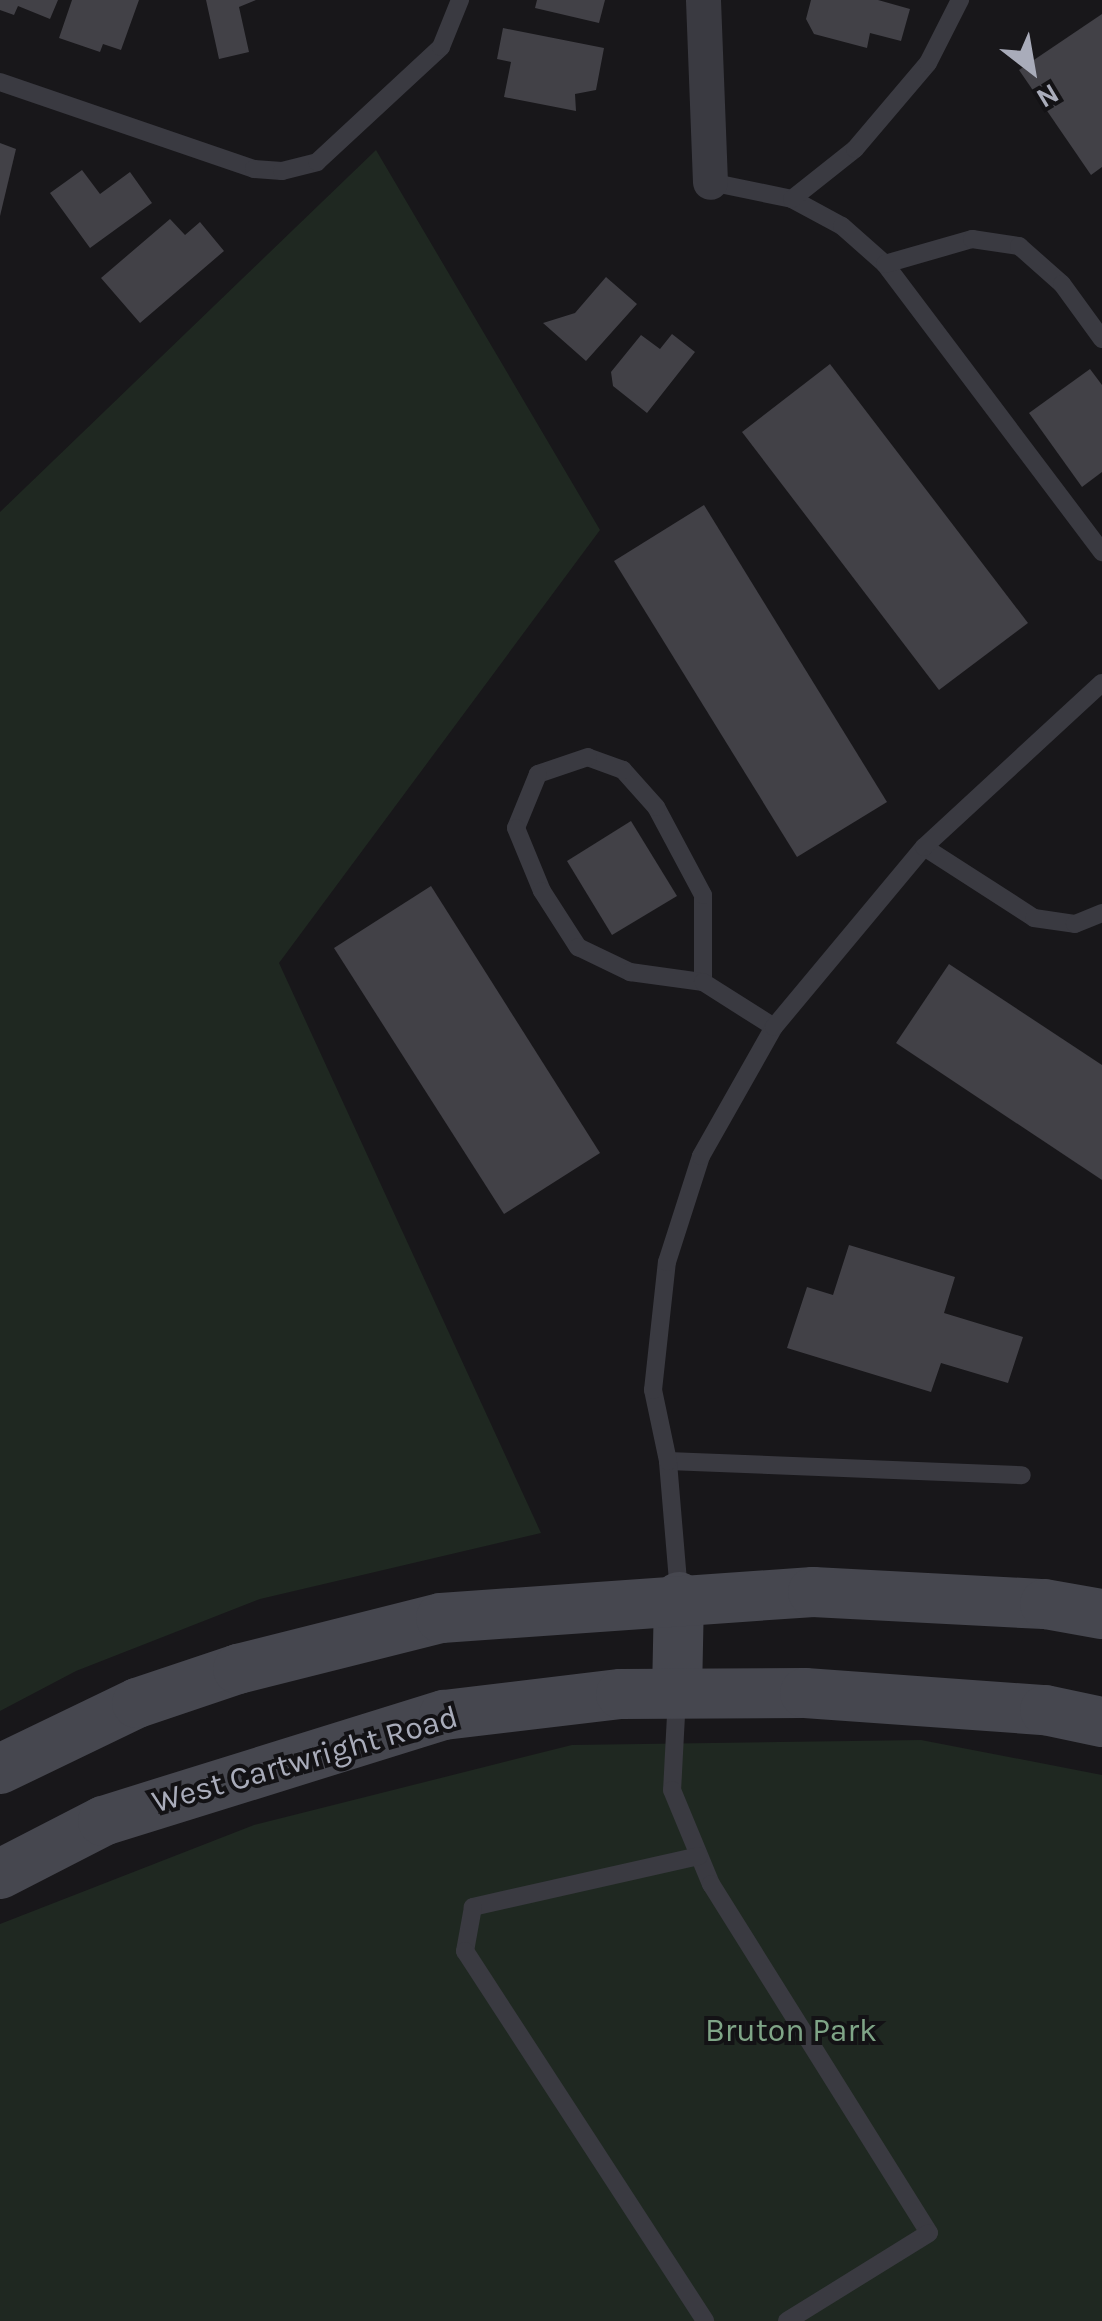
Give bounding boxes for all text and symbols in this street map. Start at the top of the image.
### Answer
north arrow [982,20,1082,120]
text: N [1031,77,1065,115]
street label: West Cartwright Road [148,1698,462,1822]
park label: Bruton Park [705,2012,877,2050]

